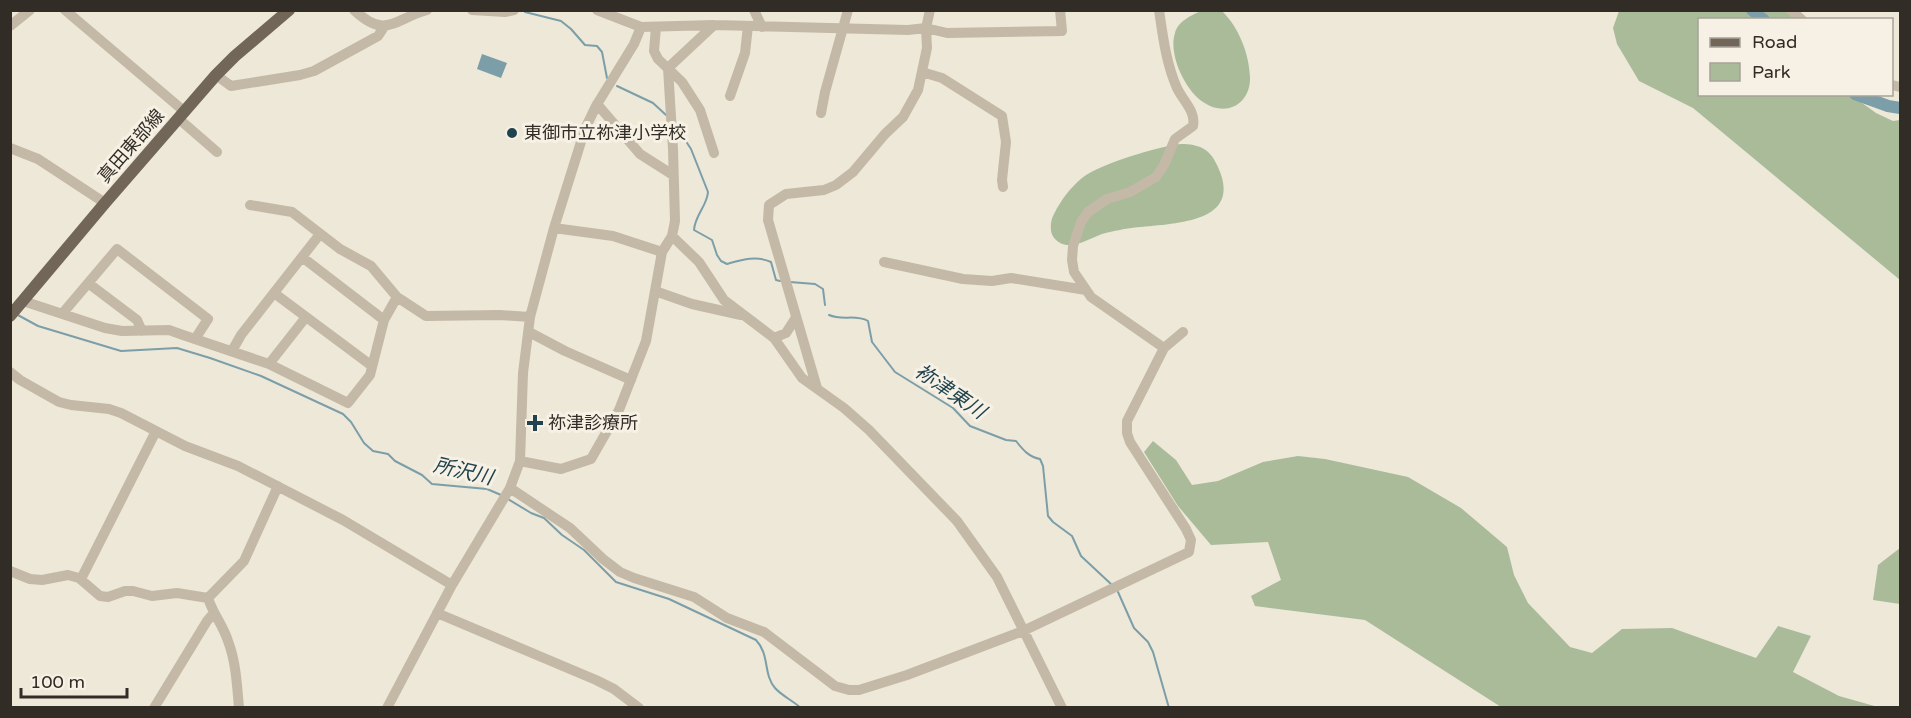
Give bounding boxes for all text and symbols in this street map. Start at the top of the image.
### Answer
legend [1698,18,1893,96]
text: Road [1752,31,1797,53]
text: Park [1752,61,1791,83]
street label: 真田東部線 [93,105,169,187]
place label: 東御市立祢津小学校 [524,122,686,144]
marker: 東御市立祢津小学校 [505,126,519,140]
water label: 祢津東川 [910,360,992,425]
place label: 祢津診療所 [548,412,638,434]
marker: 祢津診療所 [526,414,544,432]
water label: 所沢川 [431,454,497,491]
scale bar [21,661,128,699]
text: 100 m [30,671,85,693]

